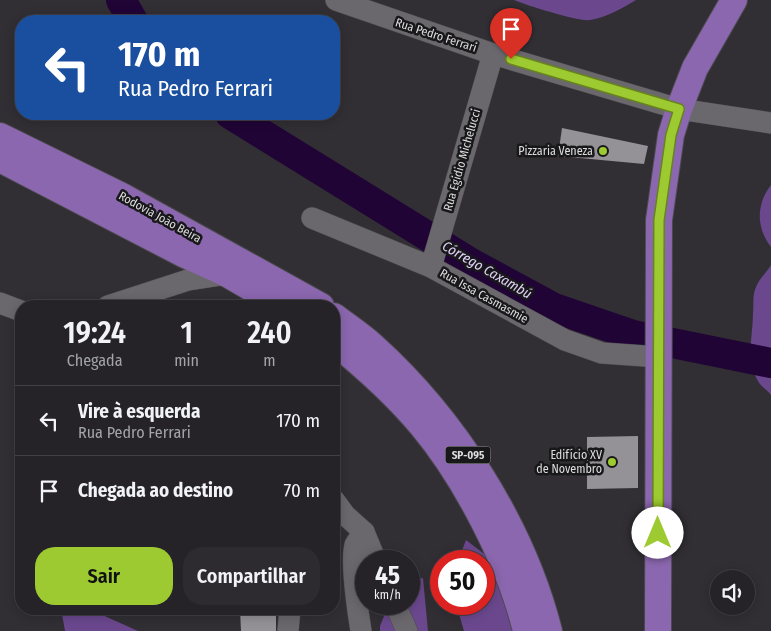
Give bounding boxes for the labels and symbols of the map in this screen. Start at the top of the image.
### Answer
pin [490,8,532,59]
street label: Rua Pedro Ferrari [394,15,478,55]
street label: Rua Egidio Michelucci [441,107,483,213]
place label: Pizzaria Veneza [518,144,593,158]
marker: Pizzaria Veneza [597,145,609,157]
street label: Rodovia João Beira [116,189,204,246]
water label: Córrego Caxambú [439,238,535,302]
street label: Rua Issa Casmasmie [437,266,531,326]
road number: SP-095 [446,446,490,464]
place label: Edifício XV de Novembro [536,448,603,476]
marker: Edifício XV de Novembro [606,456,618,468]
position arrow [631,506,683,558]
speed limit sign: 50 [430,550,495,615]

